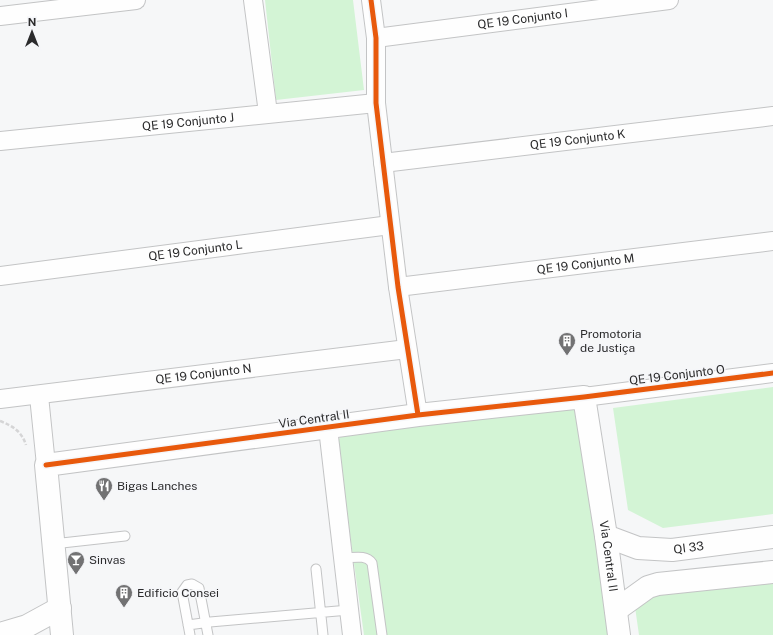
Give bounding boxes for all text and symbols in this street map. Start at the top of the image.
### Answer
street label: QE 19 Conjunto I [477,6,569,32]
north arrow [12,12,52,52]
text: N [28,16,36,28]
street label: QE 19 Conjunto J [141,110,235,134]
street label: QE 19 Conjunto K [529,127,626,152]
street label: QE 19 Conjunto L [148,237,243,264]
street label: QE 19 Conjunto M [536,251,635,277]
place label: Promotoria de Justiça [580,327,642,355]
building icon: Promotoria de Justiça [557,331,577,356]
street label: QE 19 Conjunto N [155,361,252,387]
street label: QE 19 Conjunto O [628,362,726,388]
street label: Via Central II [278,407,350,431]
restaurant icon: Bigas Lanches [94,476,114,501]
place label: Bigas Lanches [117,479,197,493]
street label: Via Central II [597,520,620,592]
street label: QI 33 [673,539,705,557]
bar icon: Sinvas [66,550,86,575]
place label: Sinvas [89,553,125,567]
building icon: Edificio Consei [114,583,134,608]
place label: Edificio Consei [137,586,219,600]

